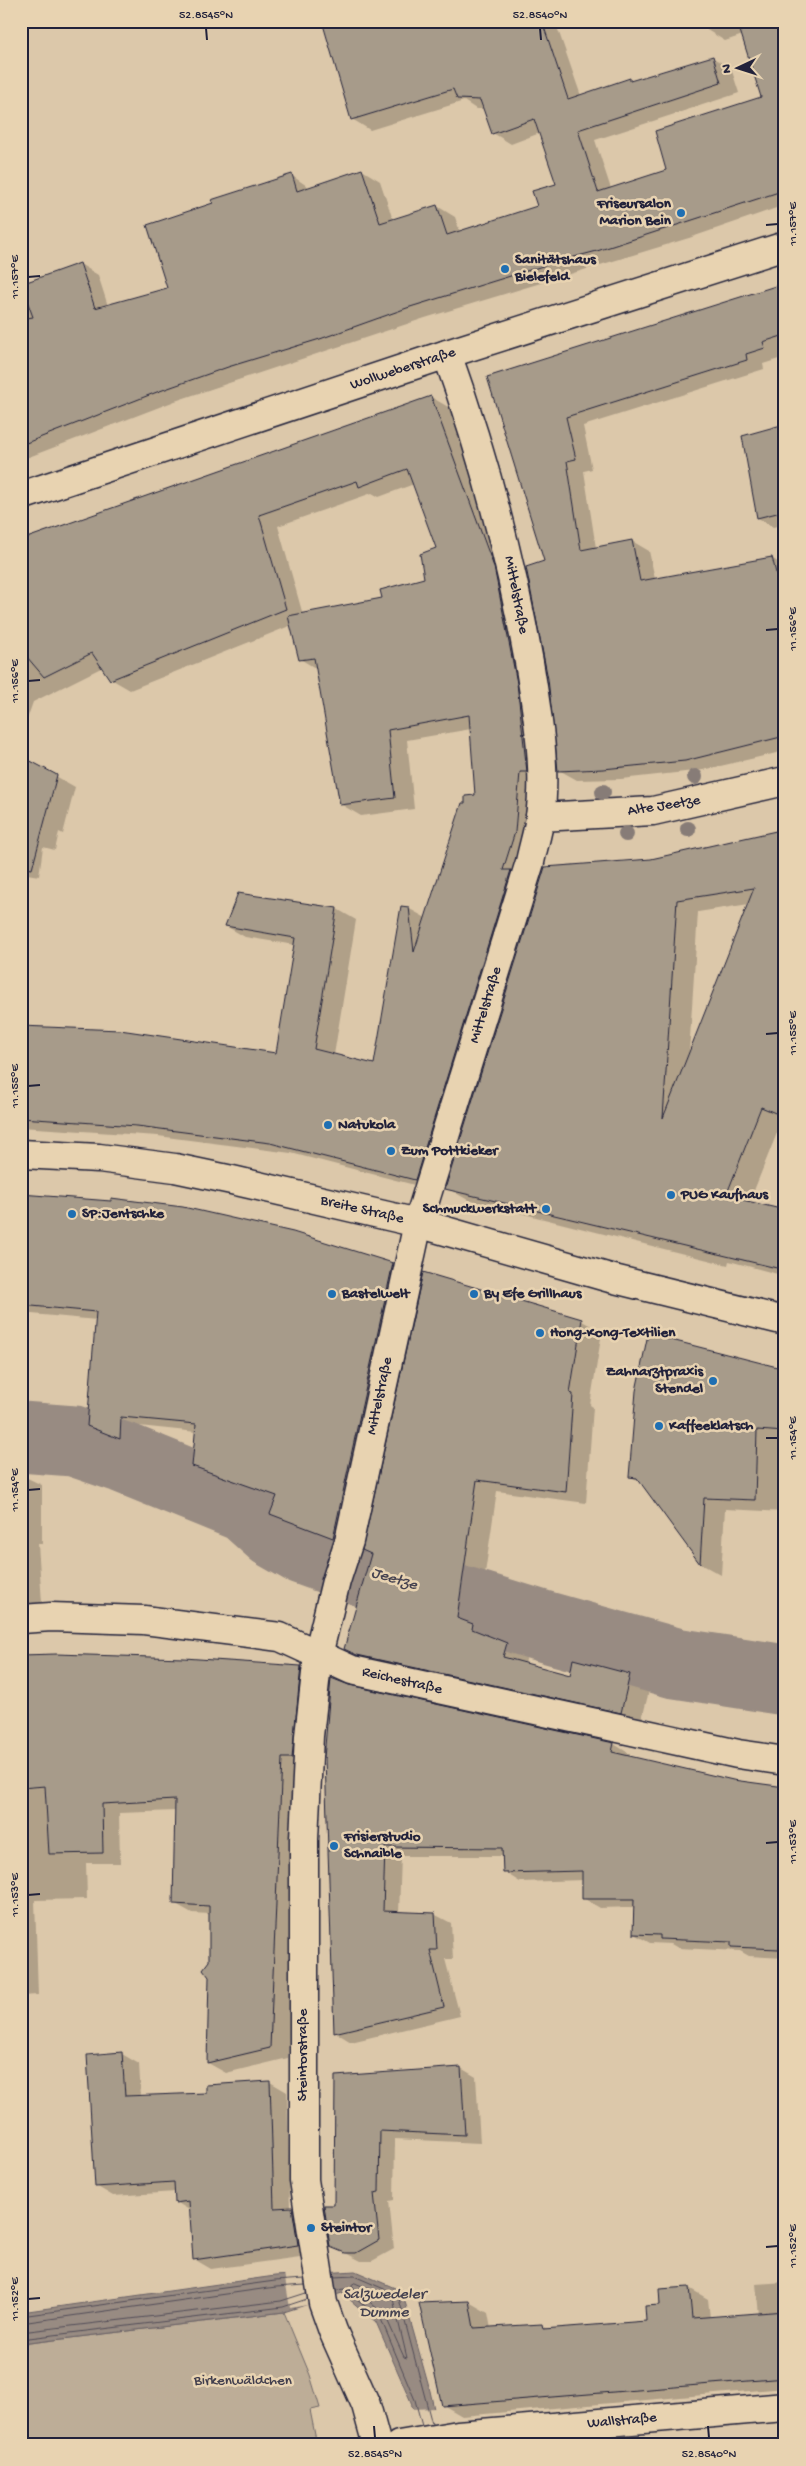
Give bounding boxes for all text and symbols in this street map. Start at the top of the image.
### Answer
text: 52.8545°N [179,9,233,23]
text: 52.8540°N [513,9,567,23]
north arrow [714,42,764,92]
text: N [719,64,736,74]
place label: Friseursalon Marion Bein [596,195,672,230]
text: 11.157°E [787,202,801,247]
marker: Friseursalon Marion Bein [675,207,687,219]
place label: Sanitätshaus Bielefeld [514,251,597,286]
text: 11.157°E [9,255,23,300]
marker: Sanitätshaus Bielefeld [499,263,511,275]
street label: Wollweberstraße [348,343,458,394]
street label: Mittelstraße [500,554,532,636]
text: 11.156°E [787,607,801,652]
text: 11.156°E [9,659,23,704]
street label: Alte Jeetze [626,791,702,821]
street label: Mittelstraße [466,964,506,1045]
text: 11.155°E [787,1011,801,1056]
text: 11.155°E [9,1064,23,1109]
place label: Natukola [338,1116,396,1134]
marker: Natukola [322,1119,334,1131]
place label: Zum Pottkieker [401,1142,499,1160]
marker: Zum Pottkieker [385,1145,397,1157]
place label: PUG Kaufhaus [680,1186,770,1204]
marker: PUG Kaufhaus [665,1189,677,1201]
street label: Breite Straße [318,1191,406,1228]
place label: Schmuckwerkstatt [423,1200,538,1218]
marker: Schmuckwerkstatt [540,1203,552,1215]
place label: SP:Jentschke [82,1205,165,1223]
marker: SP:Jentschke [66,1208,78,1220]
place label: Bastelwelt [341,1285,411,1303]
place label: By Efe Grillhaus [483,1285,583,1303]
marker: Bastelwelt [326,1288,338,1300]
marker: By Efe Grillhaus [468,1288,480,1300]
place label: Hong-Kong-Textilien [550,1324,676,1342]
marker: Hong-Kong-Textilien [534,1327,546,1339]
street label: Mittelstraße [363,1355,397,1437]
place label: Zahnarztpraxis Stendel [606,1363,704,1398]
marker: Zahnarztpraxis Stendel [707,1375,719,1387]
text: 11.154°E [787,1416,801,1461]
place label: Kaffeeklatsch [668,1417,753,1435]
marker: Kaffeeklatsch [653,1420,665,1432]
text: 11.154°E [9,1468,23,1513]
water label: Jeetze [369,1564,420,1596]
street label: Reichestraße [360,1663,444,1699]
text: 11.153°E [787,1820,801,1865]
place label: Frisierstudio Schnaible [343,1828,421,1863]
marker: Frisierstudio Schnaible [328,1840,340,1852]
text: 11.153°E [9,1873,23,1918]
street label: Steintorstraße [294,2008,312,2101]
place label: Steintor [321,2219,373,2237]
marker: Steintor [305,2222,317,2234]
text: 11.152°E [787,2224,801,2269]
text: 11.152°E [9,2277,23,2322]
water label: Salzwedeler Dumme [343,2286,429,2323]
park label: Birkenwäldchen [193,2372,292,2390]
street label: Wallstraße [586,2409,658,2433]
text: 52.8545°N [348,2448,402,2462]
text: 52.8540°N [682,2448,736,2462]

